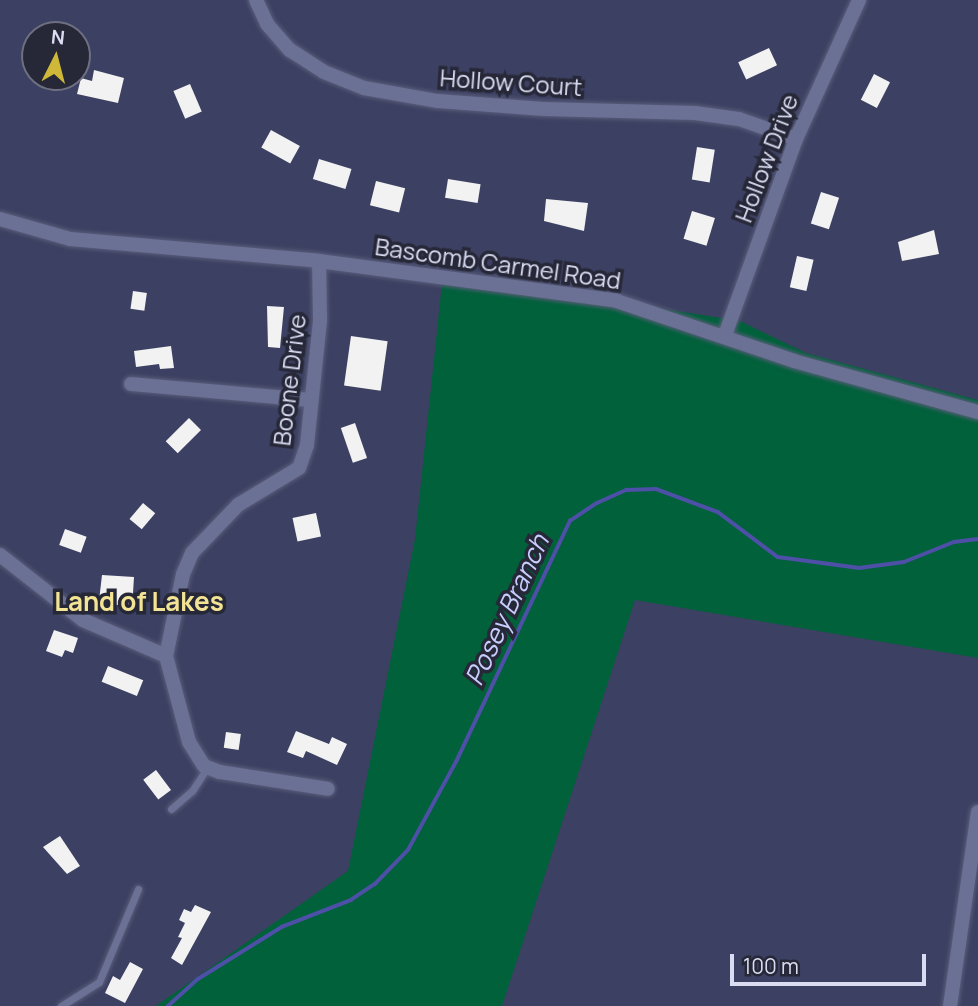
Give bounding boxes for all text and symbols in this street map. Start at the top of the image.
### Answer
north arrow [21,21,91,91]
text: N [50,23,66,51]
street label: Hollow Court [439,63,583,101]
street label: Hollow Drive [728,90,804,226]
street label: Bascomb Carmel Road [373,231,623,295]
street label: Boone Drive [267,313,311,447]
water label: Posey Branch [458,530,556,690]
district label: Land of Lakes [54,586,224,618]
scale bar [733,940,929,984]
text: 100 m [743,952,799,980]

